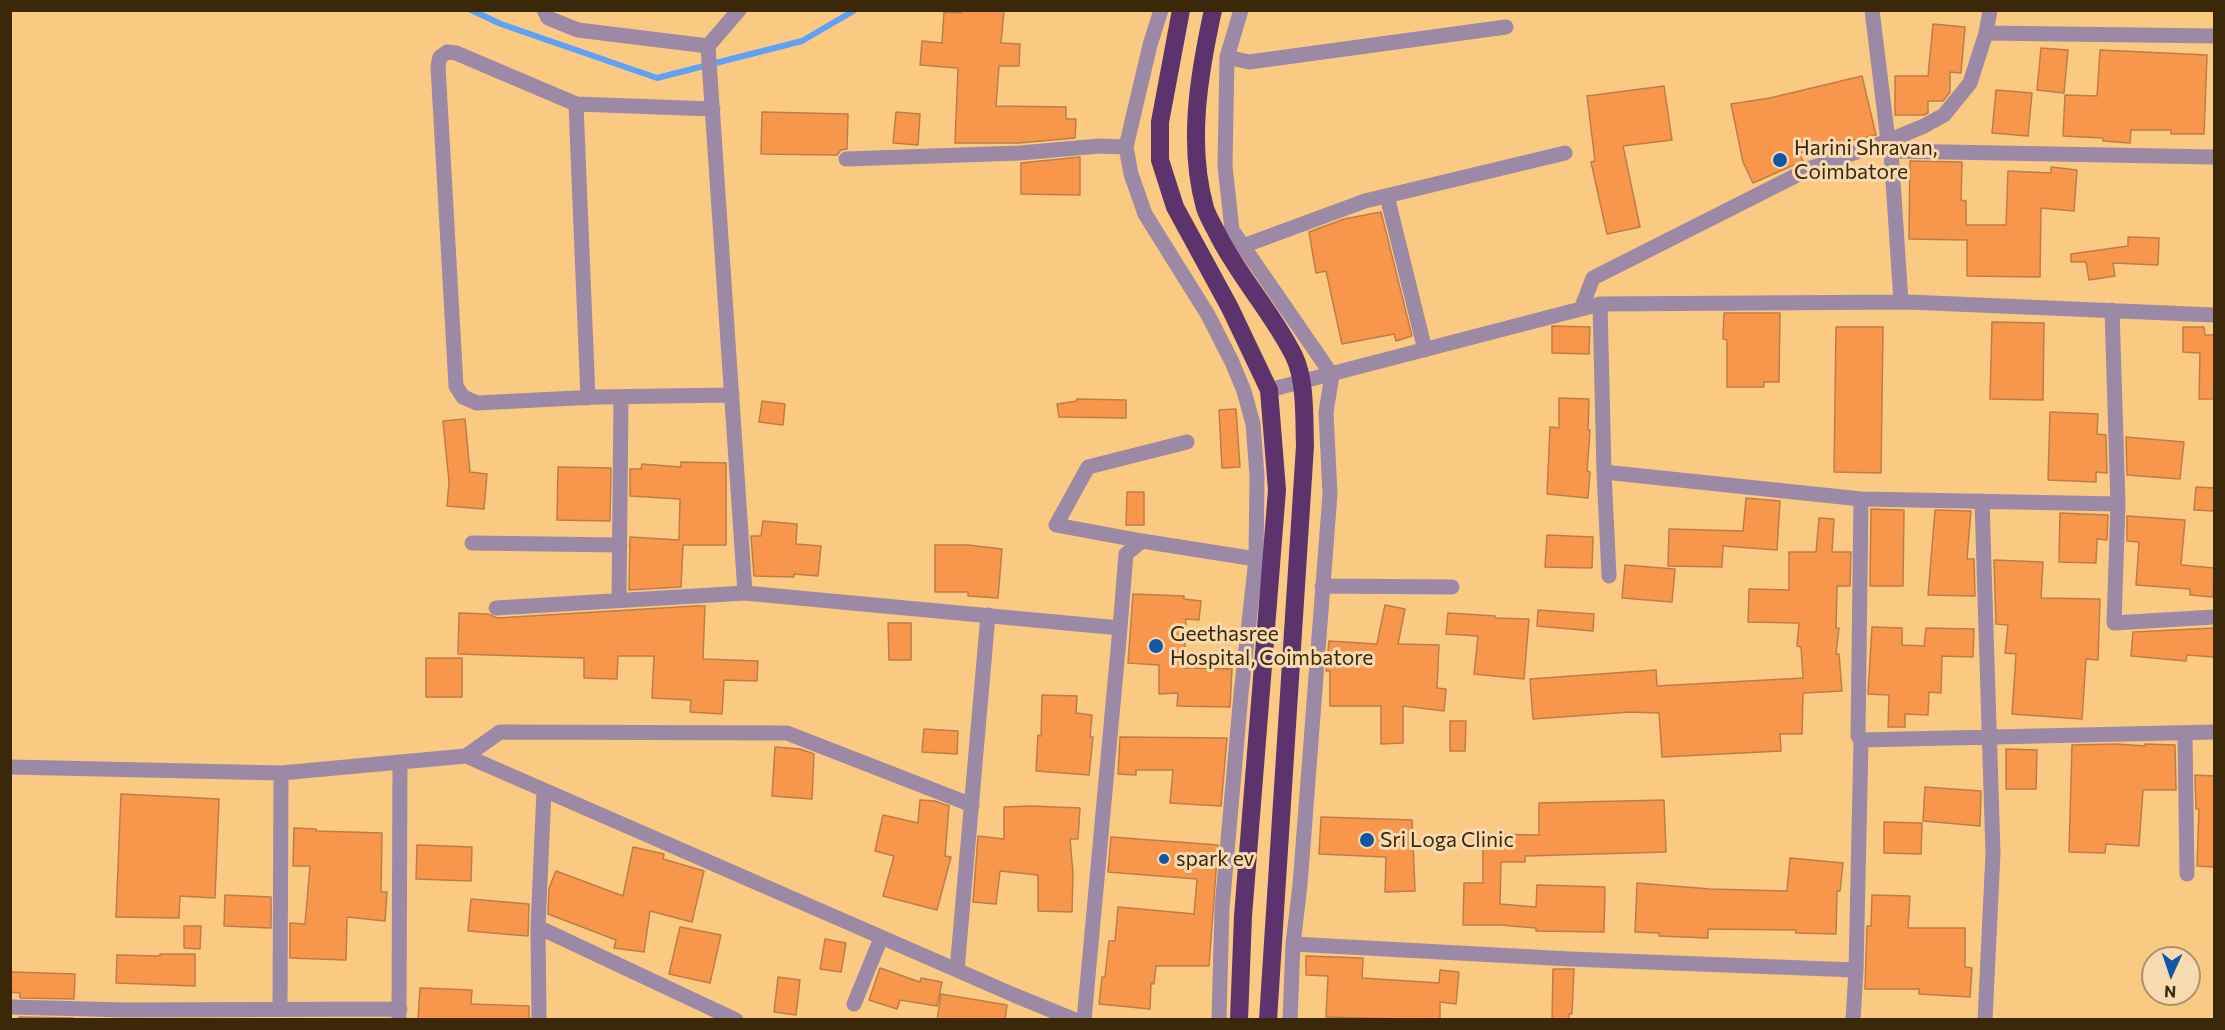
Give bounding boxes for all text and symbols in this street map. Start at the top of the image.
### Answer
place label: Harini Shravan, Coimbatore [1794,135,1938,185]
marker: Harini Shravan, Coimbatore [1771,151,1789,169]
place label: Geethasree Hospital, Coimbatore [1170,621,1373,671]
marker: Geethasree Hospital, Coimbatore [1147,637,1165,655]
place label: Sri Loga Clinic [1380,827,1514,853]
marker: Sri Loga Clinic [1358,831,1376,849]
place label: spark ev [1176,846,1254,872]
marker: spark ev [1157,852,1171,866]
north arrow [2141,946,2201,1006]
text: N [2164,983,2177,1002]

